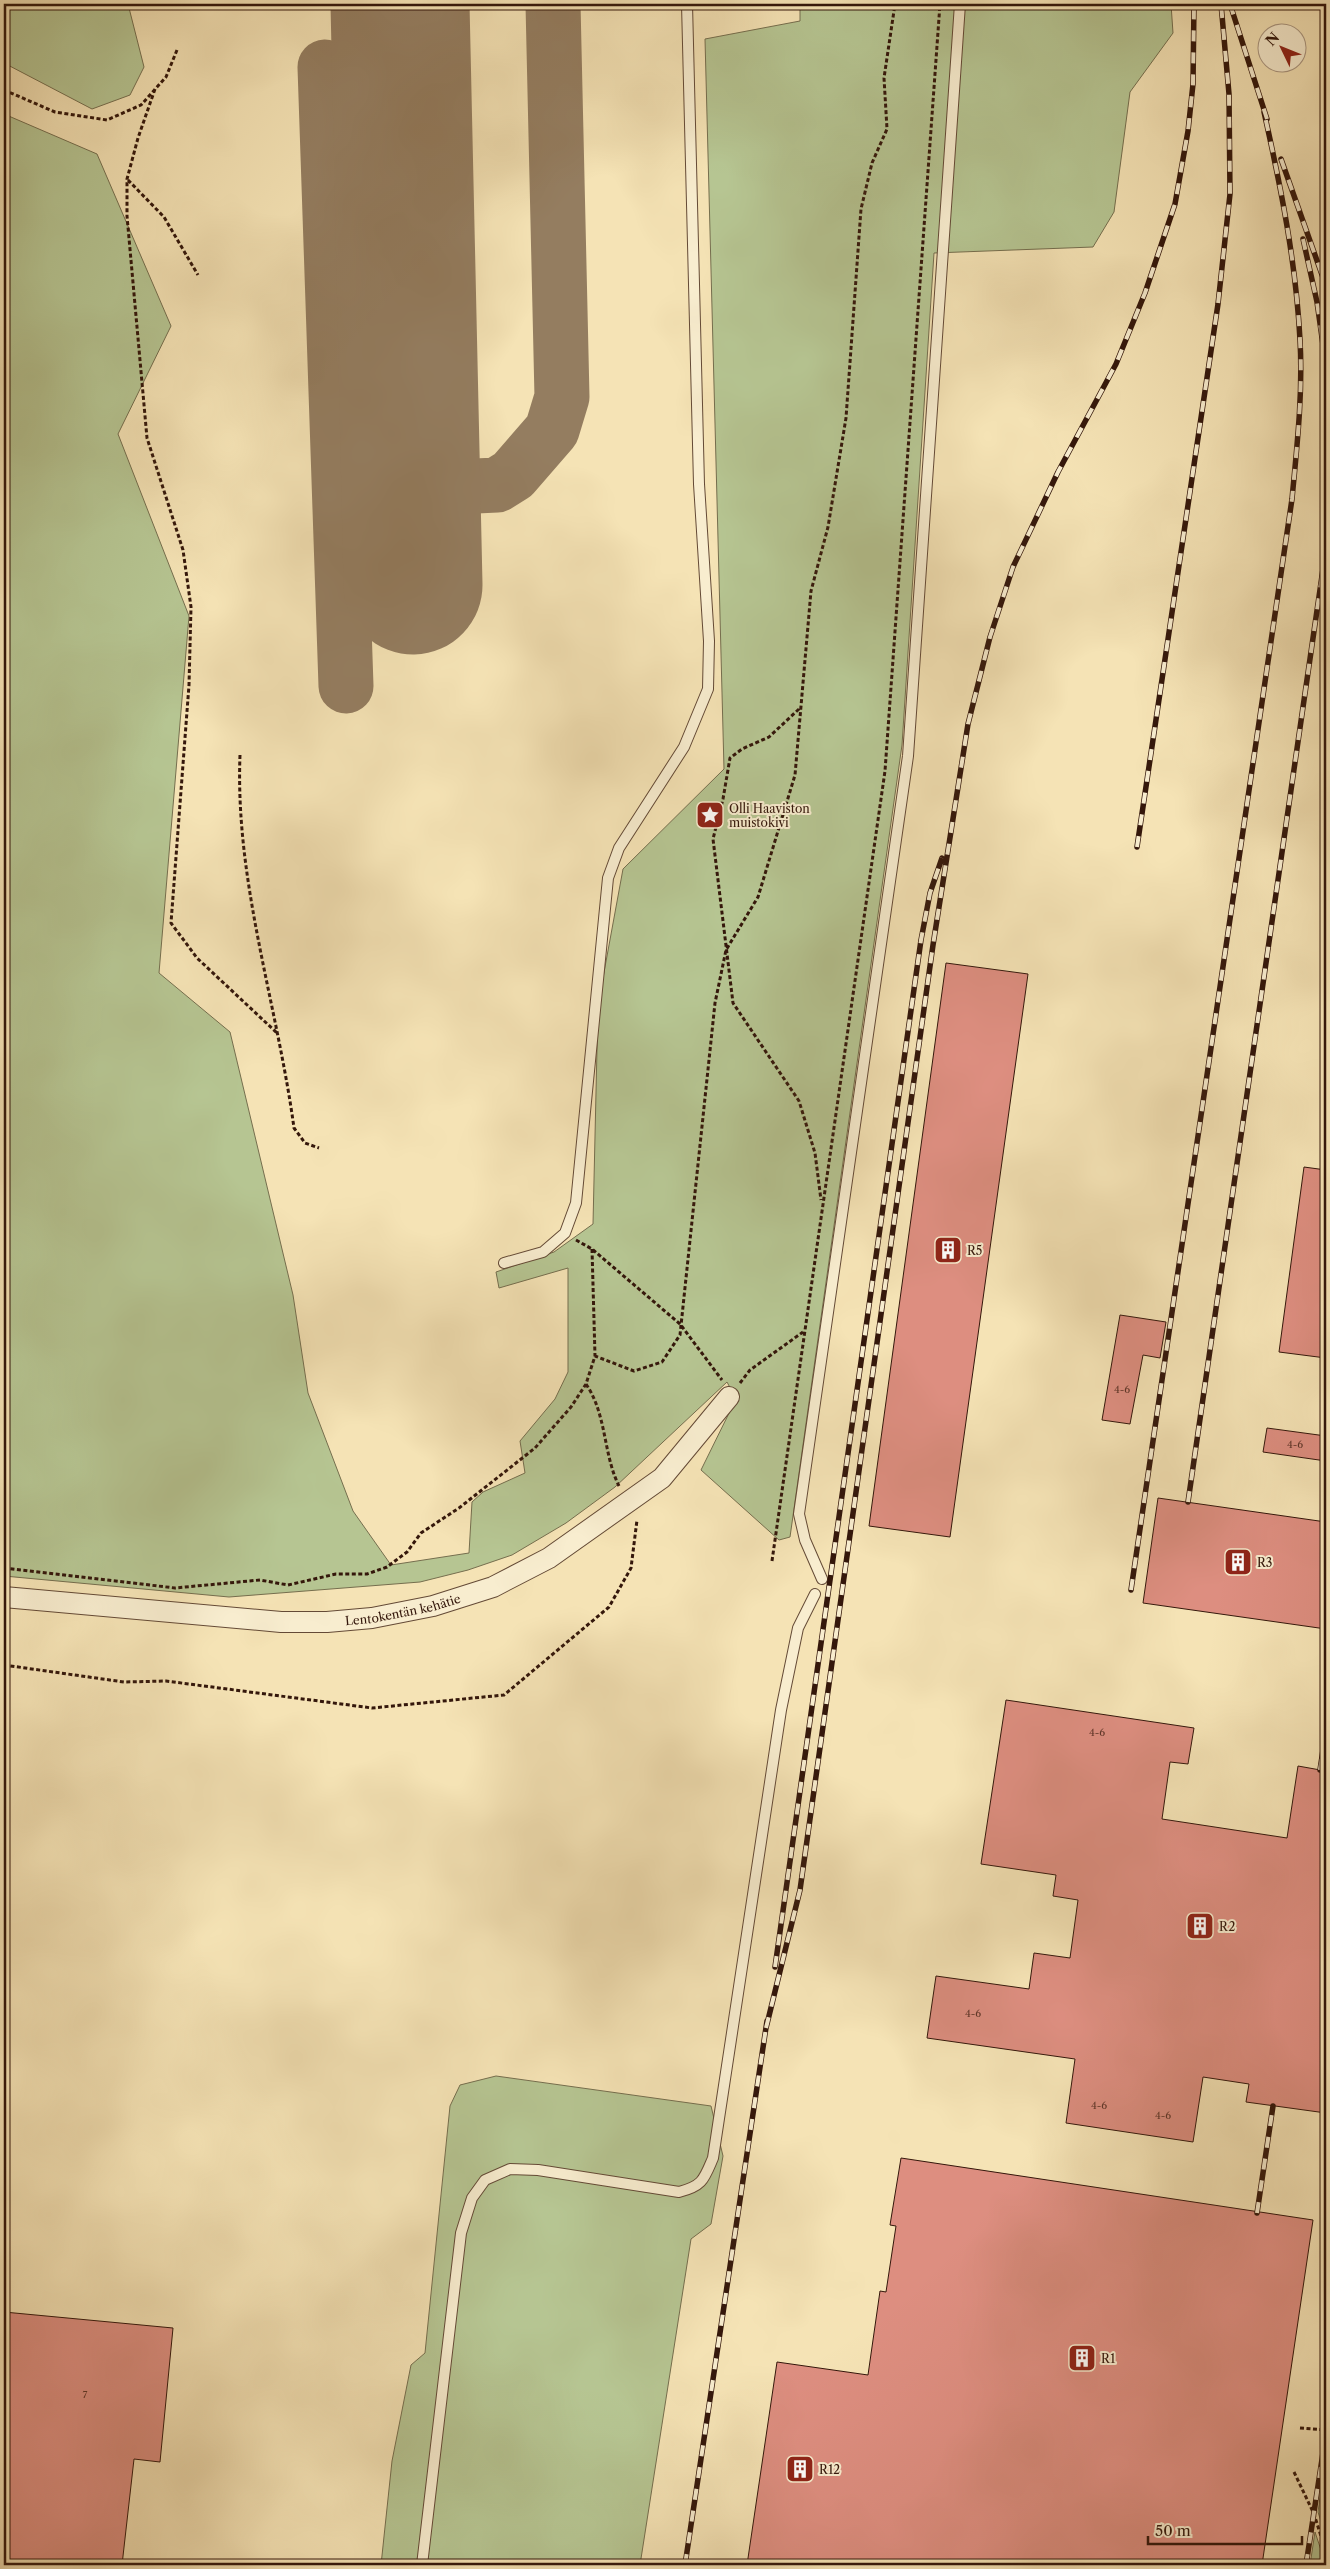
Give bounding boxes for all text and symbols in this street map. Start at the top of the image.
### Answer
north arrow [1258,22,1308,72]
text: N [1262,29,1283,50]
place icon: Olli Haaviston muistokivi [695,800,725,830]
place label: Olli Haaviston muistokivi [729,801,810,830]
building icon: R5 [933,1235,963,1265]
place label: R5 [967,1243,982,1258]
house number: 4-6 [1114,1383,1130,1396]
house number: 4-6 [1287,1438,1303,1451]
building icon: R3 [1223,1547,1253,1577]
place label: R3 [1257,1555,1272,1570]
street label: Lentokentän kehätie [344,1590,462,1628]
house number: 4-6 [1089,1726,1105,1739]
building icon: R2 [1185,1911,1215,1941]
place label: R2 [1219,1919,1235,1934]
house number: 4-6 [965,2007,981,2020]
house number: 4-6 [1091,2099,1107,2112]
house number: 4-6 [1155,2109,1171,2122]
building icon: R1 [1067,2343,1097,2373]
place label: R1 [1101,2351,1115,2366]
house number: 7 [83,2388,88,2401]
building icon: R12 [785,2454,815,2484]
place label: R12 [819,2462,840,2477]
scale bar [1148,2514,1301,2546]
text: 50 m [1155,2521,1191,2540]

